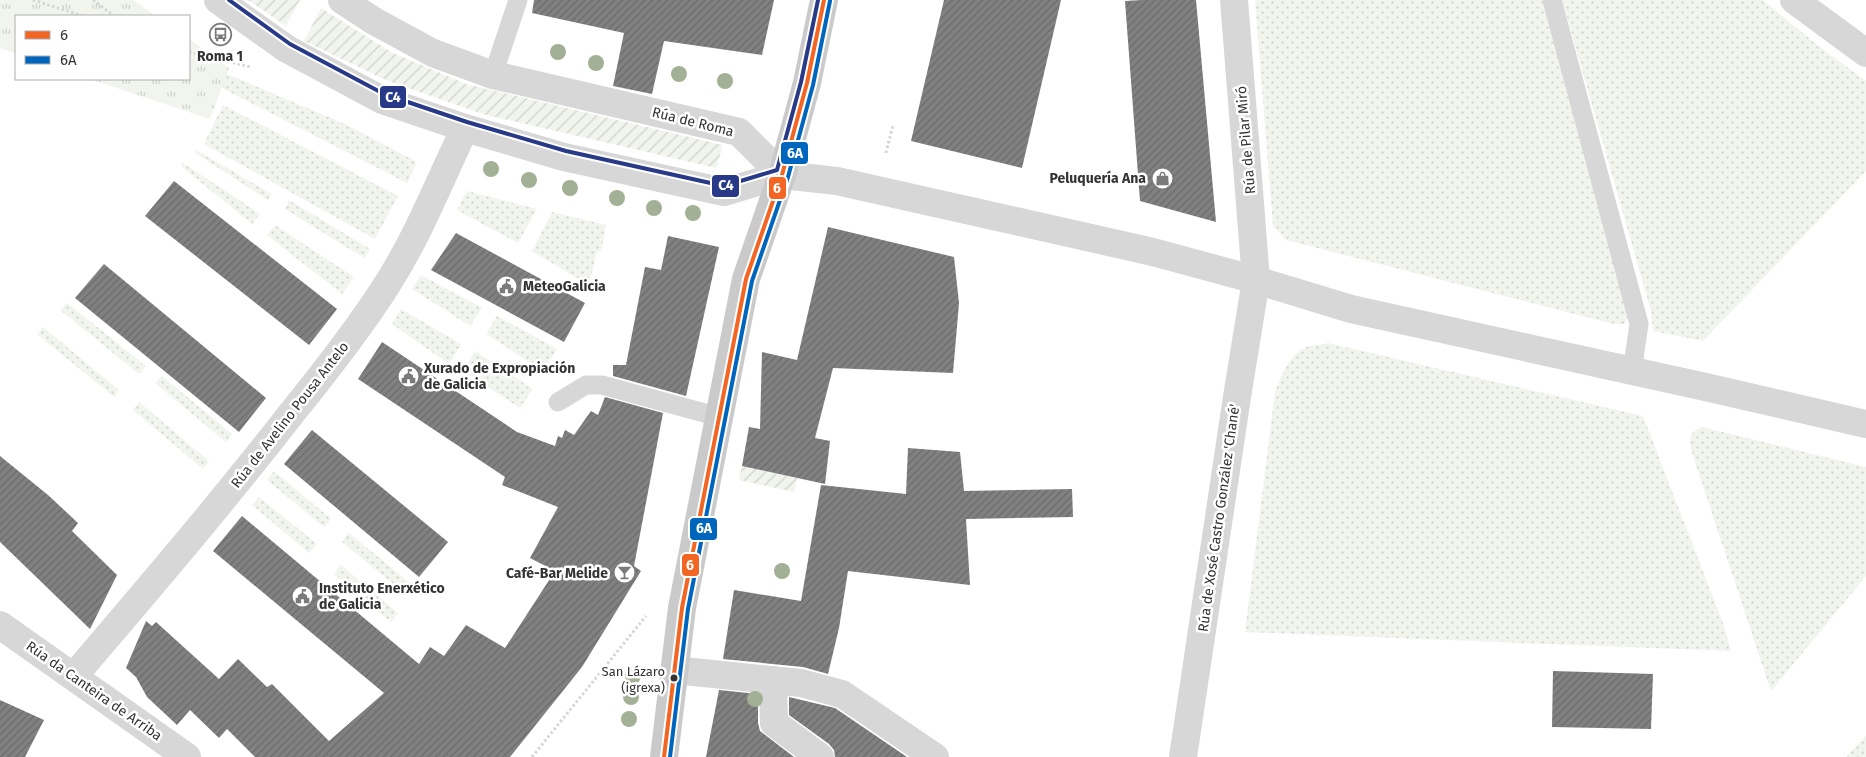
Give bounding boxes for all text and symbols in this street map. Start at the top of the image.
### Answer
legend [15,15,190,80]
bus stop icon: Roma 1 [208,22,232,46]
text: 6 [60,26,68,44]
place label: Roma 1 [197,48,243,65]
text: 6A [60,51,77,69]
line badge: C4 [379,85,407,109]
street label: Rúa de Pilar Miró [1233,85,1259,195]
text: C4 [385,89,401,106]
street label: Rúa de Roma [650,104,736,140]
line badge: 6A [780,141,809,165]
text: 6A [787,145,804,162]
shop icon: Peluquería Ana [1150,166,1174,190]
place label: Peluquería Ana [1049,170,1146,187]
line badge: C4 [711,174,740,198]
line badge: 6 [768,176,787,200]
text: C4 [718,177,734,194]
text: 6 [773,180,781,197]
public building icon: MeteoGalicia [495,274,519,298]
place label: MeteoGalicia [523,278,606,295]
street label: Rúa de Avelino Pousa Antelo [228,338,352,492]
place label: Xurado de Expropiación de Galicia [423,360,575,393]
public building icon: Xurado de Expropiación de Galicia [396,364,420,388]
street label: Rúa de Xosé Castro González 'Chané' [1195,403,1243,633]
line badge: 6A [689,517,718,541]
text: 6A [696,520,713,537]
line badge: 6 [681,553,700,577]
text: 6 [686,557,694,574]
bar icon: Café-Bar Melide [612,561,636,585]
place label: Café-Bar Melide [506,565,608,582]
place label: Instituto Enerxético de Galicia [319,580,445,613]
public building icon: Instituto Enerxético de Galicia [291,584,315,608]
street label: Rúa da Canteira de Arriba [23,638,165,744]
place label: San Lázaro (igrexa) [602,664,665,695]
marker: San Lázaro (igrexa) [669,673,679,683]

